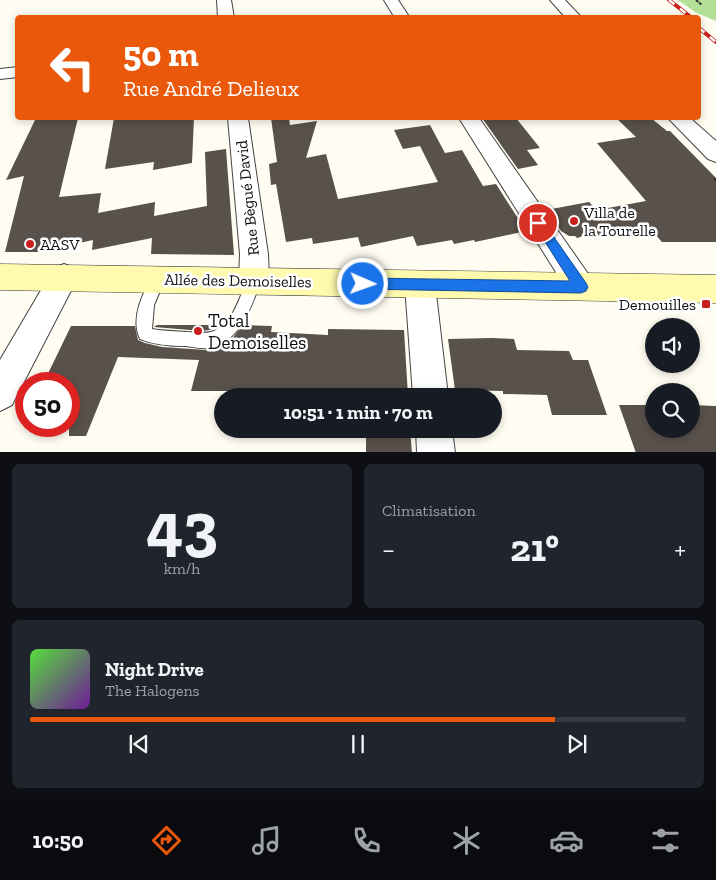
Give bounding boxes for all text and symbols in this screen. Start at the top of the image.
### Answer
text: 50 m [123,33,199,75]
icon: left [40,35,105,100]
text: Rue André Delieux [123,75,299,102]
street label: Rue Bègué David [232,139,263,257]
pin [517,202,559,244]
place label: Villa de la Tourelle [583,203,656,240]
icon: arrive [524,209,552,237]
marker: Villa de la Tourelle [568,215,580,227]
place label: AASV [40,235,80,254]
marker: AASV [24,238,36,250]
position arrow [336,257,388,309]
street label: Allée des Demoiselles [164,270,312,291]
place label: Demouilles [619,295,696,314]
marker: Demouilles [700,298,712,310]
place label: Total Demoiselles [208,309,306,354]
map controls [645,318,700,438]
button: sound [645,318,700,373]
marker: Total Demoiselles [192,325,204,337]
speed limit sign: 50 [15,372,80,437]
button: search [645,383,700,438]
text: 10:51 · 1 min · 70 m [283,401,433,424]
text: 43 [146,487,218,565]
text: Climatisation [382,501,476,520]
text: 21° [510,525,559,571]
text: − [382,533,395,566]
text: + [674,533,686,566]
text: km/h [164,559,200,578]
text: Night Drive [105,658,204,681]
text: The Halogens [105,681,200,700]
icon: previous [125,730,153,758]
icon: pause [344,730,372,758]
icon: next [563,730,591,758]
icon: directions [149,823,184,858]
icon: music [249,823,284,858]
icon: phone [349,823,384,858]
icon: climate [449,823,484,858]
icon: car [549,823,584,858]
icon: filters [648,823,683,858]
text: 10:50 [32,827,84,854]

